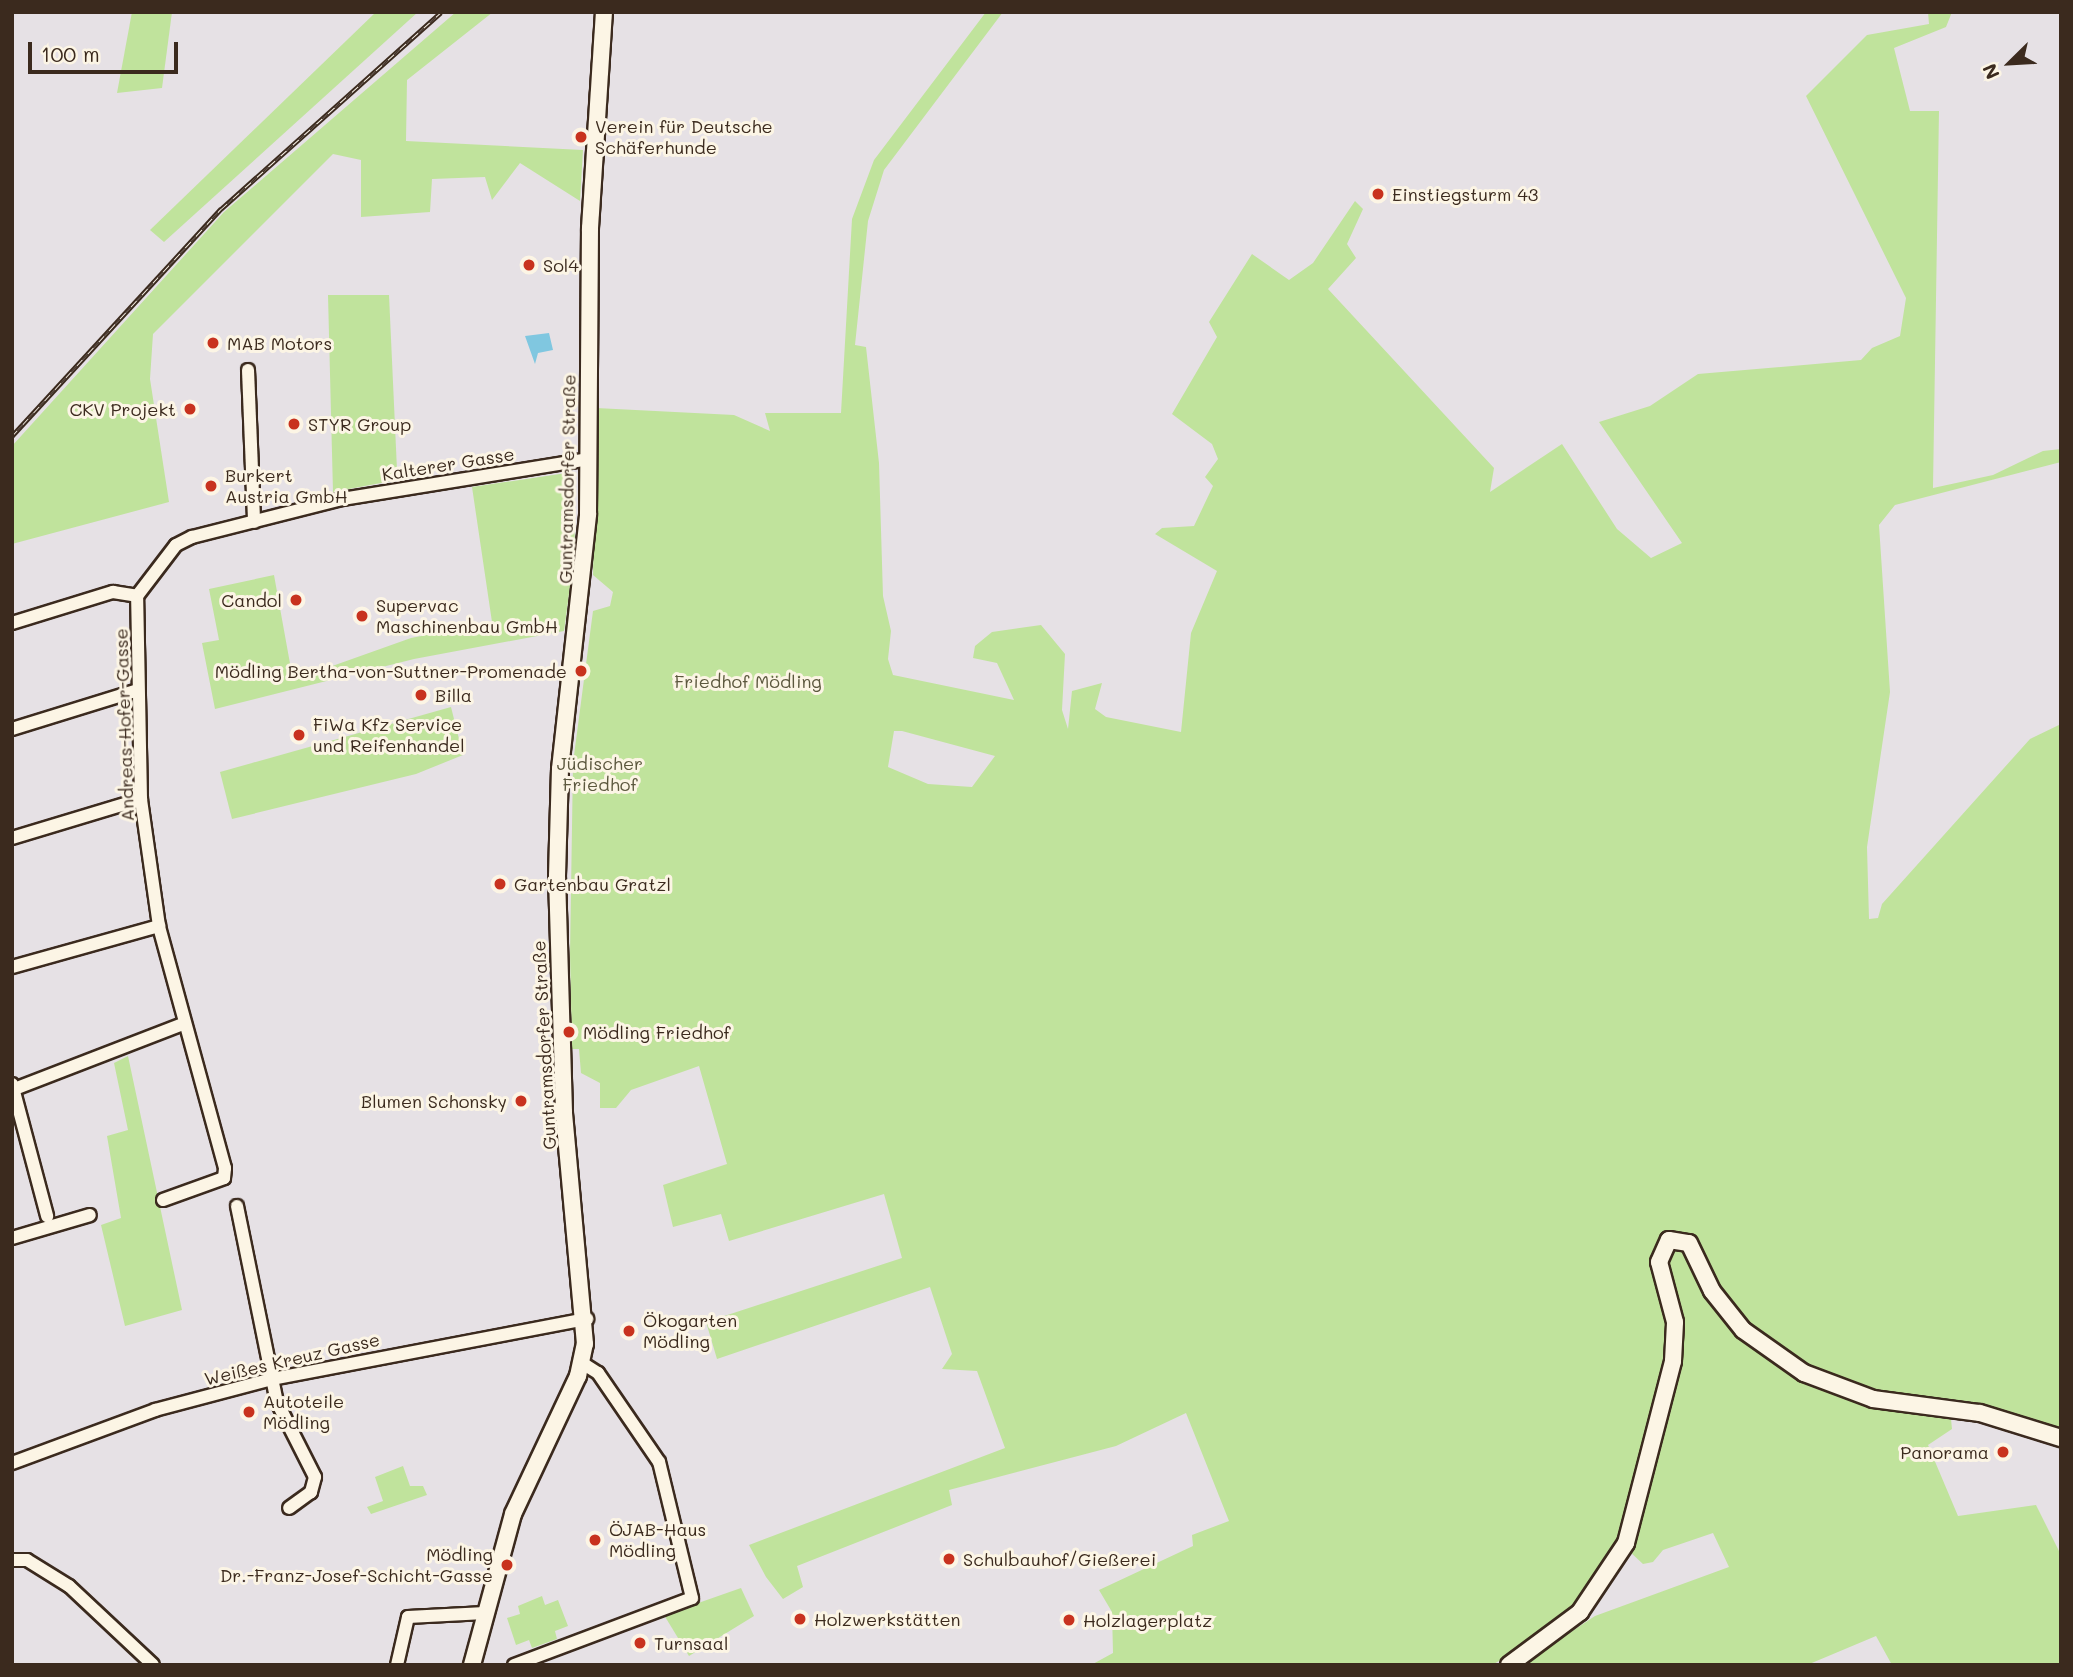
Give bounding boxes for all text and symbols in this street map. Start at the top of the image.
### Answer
scale bar [32,28,182,72]
north arrow [1975,28,2045,98]
text: 100 m [41,40,100,67]
text: N [1976,60,2005,83]
place label: Verein für Deutsche Schäferhunde [595,116,773,158]
marker: Verein für Deutsche Schäferhunde [573,129,589,145]
place label: Einstiegsturm 43 [1392,183,1538,205]
marker: Einstiegsturm 43 [1370,186,1386,202]
place label: Sol4 [543,254,579,276]
marker: Sol4 [521,257,537,273]
place label: MAB Motors [227,332,332,354]
marker: MAB Motors [205,335,221,351]
street label: Guntramsdorfer Straße [554,374,580,584]
place label: CKV Projekt [70,398,176,420]
marker: CKV Projekt [182,401,198,417]
place label: STYR Group [308,413,411,435]
marker: STYR Group [286,416,302,432]
street label: Kalterer Gasse [380,443,516,485]
place label: Burkert Austria GmbH [225,465,347,508]
marker: Burkert Austria GmbH [203,478,219,494]
place label: Candol [221,589,282,611]
marker: Candol [288,592,304,608]
place label: Supervac Maschinenbau GmbH [376,595,558,638]
marker: Supervac Maschinenbau GmbH [354,608,370,624]
street label: Andreas-Hofer-Gasse [110,628,138,822]
place label: Mödling Bertha-von-Suttner-Promenade [215,660,567,682]
marker: Mödling Bertha-von-Suttner-Promenade [573,663,589,679]
park label: Friedhof Mödling [674,670,822,692]
place label: Billa [435,684,472,706]
marker: Billa [413,687,429,703]
place label: FiWa Kfz Service und Reifenhandel [313,714,465,756]
marker: FiWa Kfz Service und Reifenhandel [291,727,307,743]
park label: Jüdischer Friedhof [557,753,643,796]
place label: Gartenbau Gratzl [514,873,671,895]
marker: Gartenbau Gratzl [492,876,508,892]
street label: Guntramsdorfer Straße [528,940,560,1150]
place label: Mödling Friedhof [583,1021,731,1043]
marker: Mödling Friedhof [561,1024,577,1040]
place label: Blumen Schonsky [361,1090,507,1112]
marker: Blumen Schonsky [513,1093,529,1109]
place label: Ökogarten Mödling [643,1310,737,1352]
marker: Ökogarten Mödling [621,1323,637,1339]
street label: Weißes Kreuz Gasse [202,1328,382,1390]
place label: Autoteile Mödling [263,1391,344,1434]
marker: Autoteile Mödling [241,1404,257,1420]
place label: Panorama [1900,1441,1989,1463]
marker: Panorama [1995,1444,2011,1460]
place label: ÖJAB-Haus Mödling [609,1519,706,1562]
marker: ÖJAB-Haus Mödling [587,1532,603,1548]
place label: Mödling Dr.-Franz-Josef-Schicht-Gasse [220,1544,493,1586]
place label: Schulbauhof/Gießerei [963,1548,1156,1570]
marker: Schulbauhof/Gießerei [941,1551,957,1567]
marker: Mödling Dr.-Franz-Josef-Schicht-Gasse [499,1557,515,1573]
place label: Holzwerkstätten [814,1608,961,1630]
place label: Holzlagerplatz [1083,1609,1212,1631]
marker: Holzwerkstätten [792,1611,808,1627]
marker: Holzlagerplatz [1061,1612,1077,1628]
place label: Turnsaal [654,1632,729,1654]
marker: Turnsaal [632,1635,648,1651]

